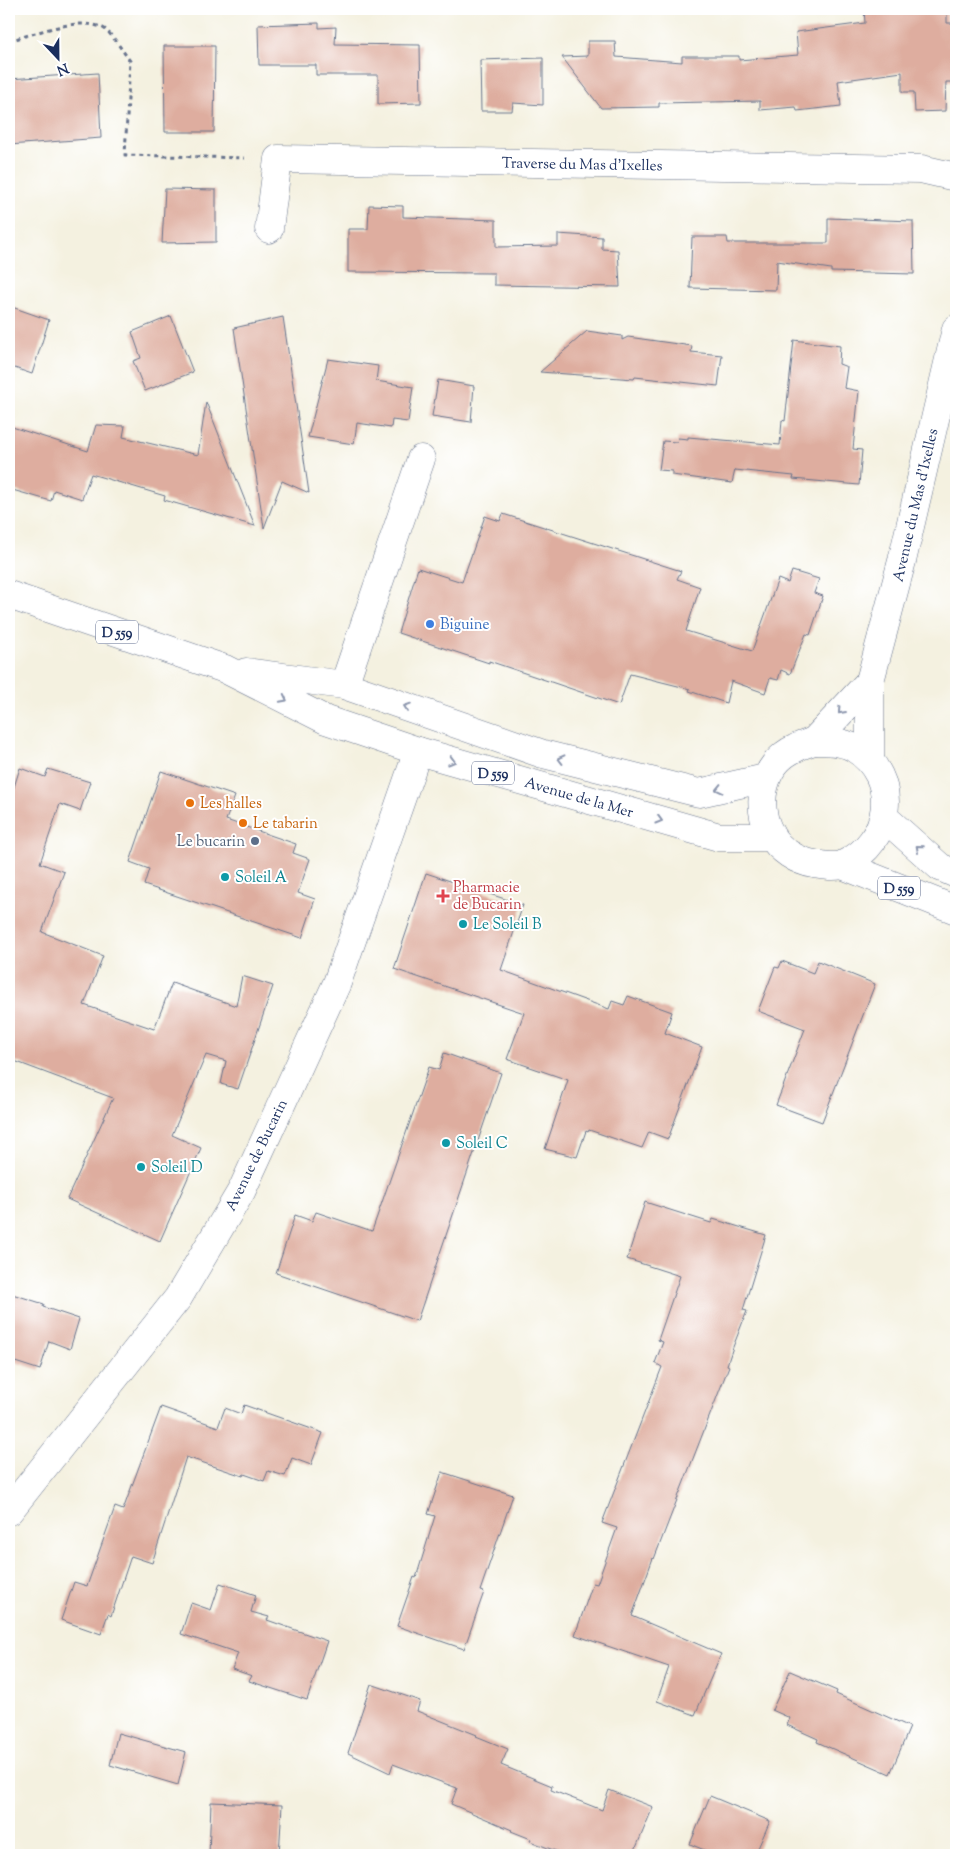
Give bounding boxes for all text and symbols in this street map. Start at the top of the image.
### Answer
north arrow [32,32,82,82]
text: N [53,57,71,80]
street label: Traverse du Mas d'Ixelles [501,154,663,177]
street label: Avenue du Mas d'Ixelles [889,427,944,584]
place label: Biguine [440,615,490,636]
marker: Biguine [424,618,436,630]
road number: D 559 [96,620,138,644]
one-way arrow [279,693,288,703]
one-way arrow [403,703,412,713]
one-way arrow [838,705,847,714]
one-way arrow [557,754,566,765]
one-way arrow [448,756,456,766]
road number: D 559 [472,761,514,784]
street label: Avenue de la Mer [522,773,636,824]
one-way arrow [714,783,723,794]
place label: Les halles [200,794,262,815]
marker: Les halles [184,797,196,809]
place label: Le tabarin [253,814,318,835]
one-way arrow [655,814,663,824]
marker: Le tabarin [237,817,249,829]
place label: Le bucarin [177,832,245,853]
marker: Le bucarin [249,835,261,847]
one-way arrow [915,845,924,854]
place label: Soleil A [235,868,287,889]
marker: Soleil A [219,871,231,883]
road number: D 559 [878,876,920,900]
place label: Pharmacie de Bucarin [453,878,522,916]
marker: Pharmacie de Bucarin [437,890,449,902]
place label: Le Soleil B [473,915,542,936]
marker: Le Soleil B [457,918,469,930]
street label: Avenue de Bucarin [221,1096,294,1215]
place label: Soleil C [456,1134,508,1155]
marker: Soleil C [440,1137,452,1149]
place label: Soleil D [151,1158,203,1179]
marker: Soleil D [135,1161,147,1173]

